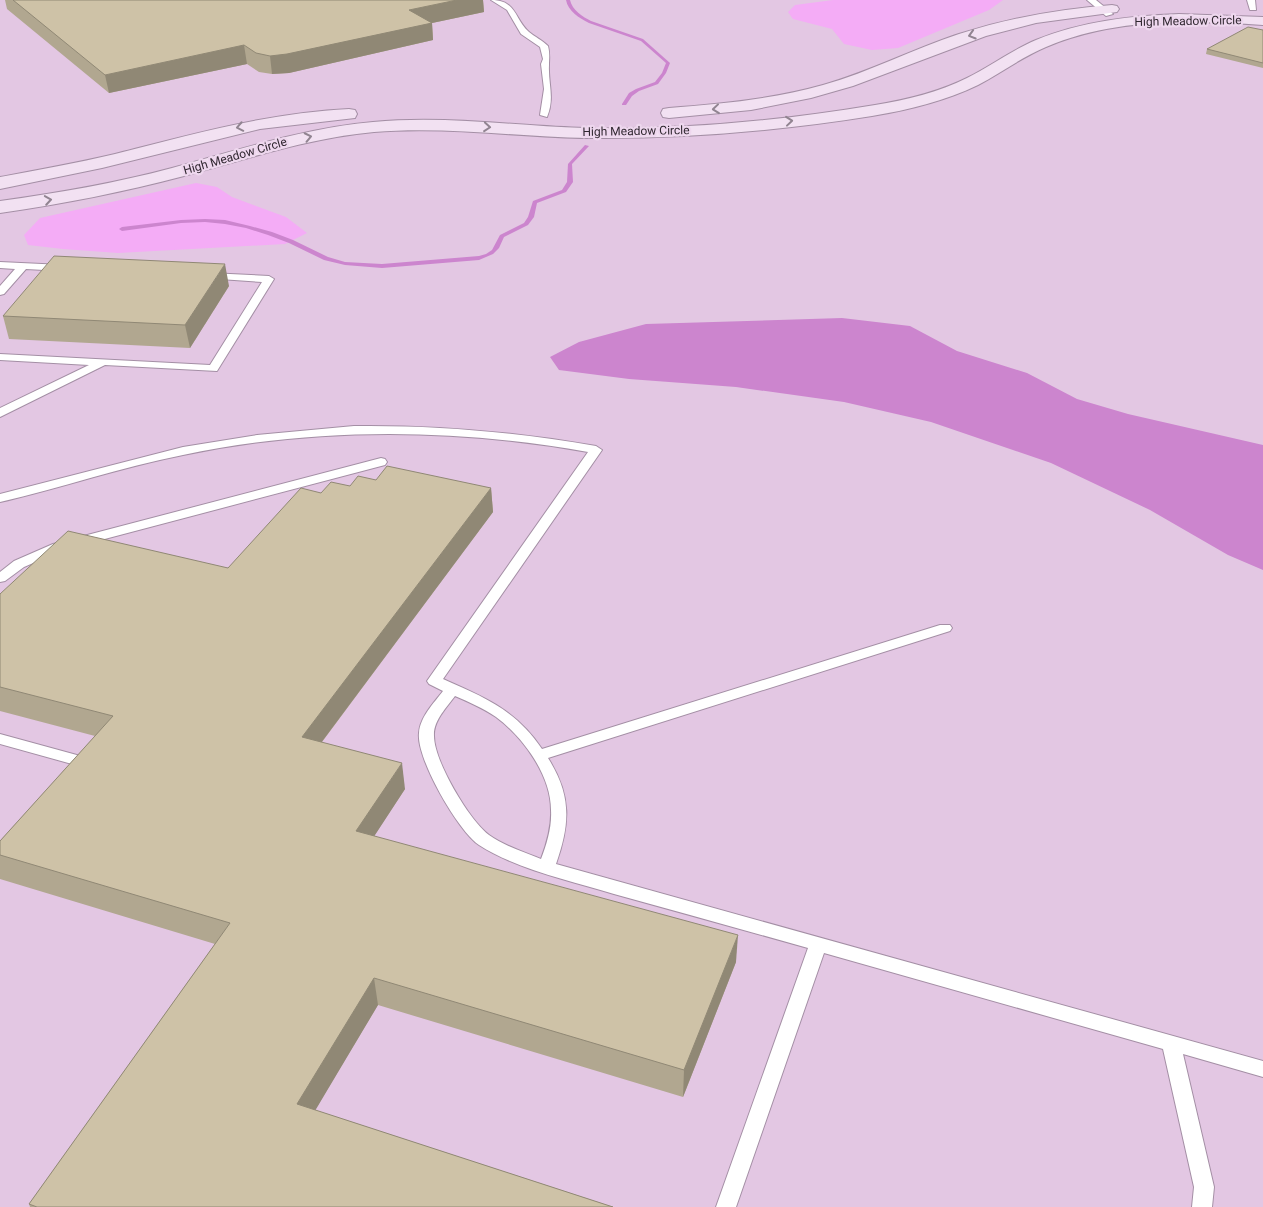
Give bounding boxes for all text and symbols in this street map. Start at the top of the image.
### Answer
street label: High Meadow Circle [1134,13,1242,29]
one-way arrow [969,30,977,40]
one-way arrow [712,103,720,114]
one-way arrow [785,116,793,127]
one-way arrow [236,121,244,131]
one-way arrow [483,122,491,133]
street label: High Meadow Circle [582,123,690,139]
one-way arrow [304,132,312,143]
street label: High Meadow Circle [182,135,288,177]
one-way arrow [45,195,53,206]

